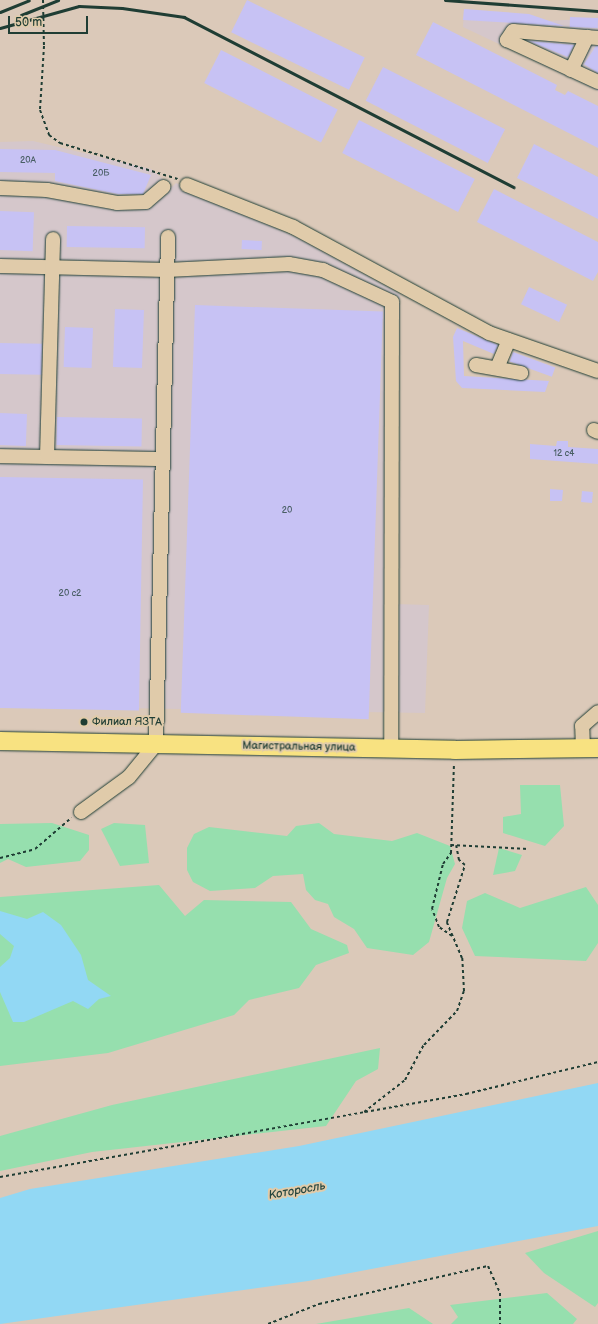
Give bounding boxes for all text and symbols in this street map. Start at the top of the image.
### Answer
scale bar [10,8,90,34]
text: 50 m [15,15,42,30]
house number: 20А [20,156,36,166]
house number: 20Б [93,169,109,179]
house number: 12 с4 [553,449,575,459]
house number: 20 [282,506,292,516]
house number: 20 с2 [59,589,81,599]
place label: Филиал ЯЗТА [92,715,162,729]
marker: Филиал ЯЗТА [79,717,89,727]
street label: Магистральная улица [242,739,356,755]
water label: Которосль [267,1179,327,1203]

